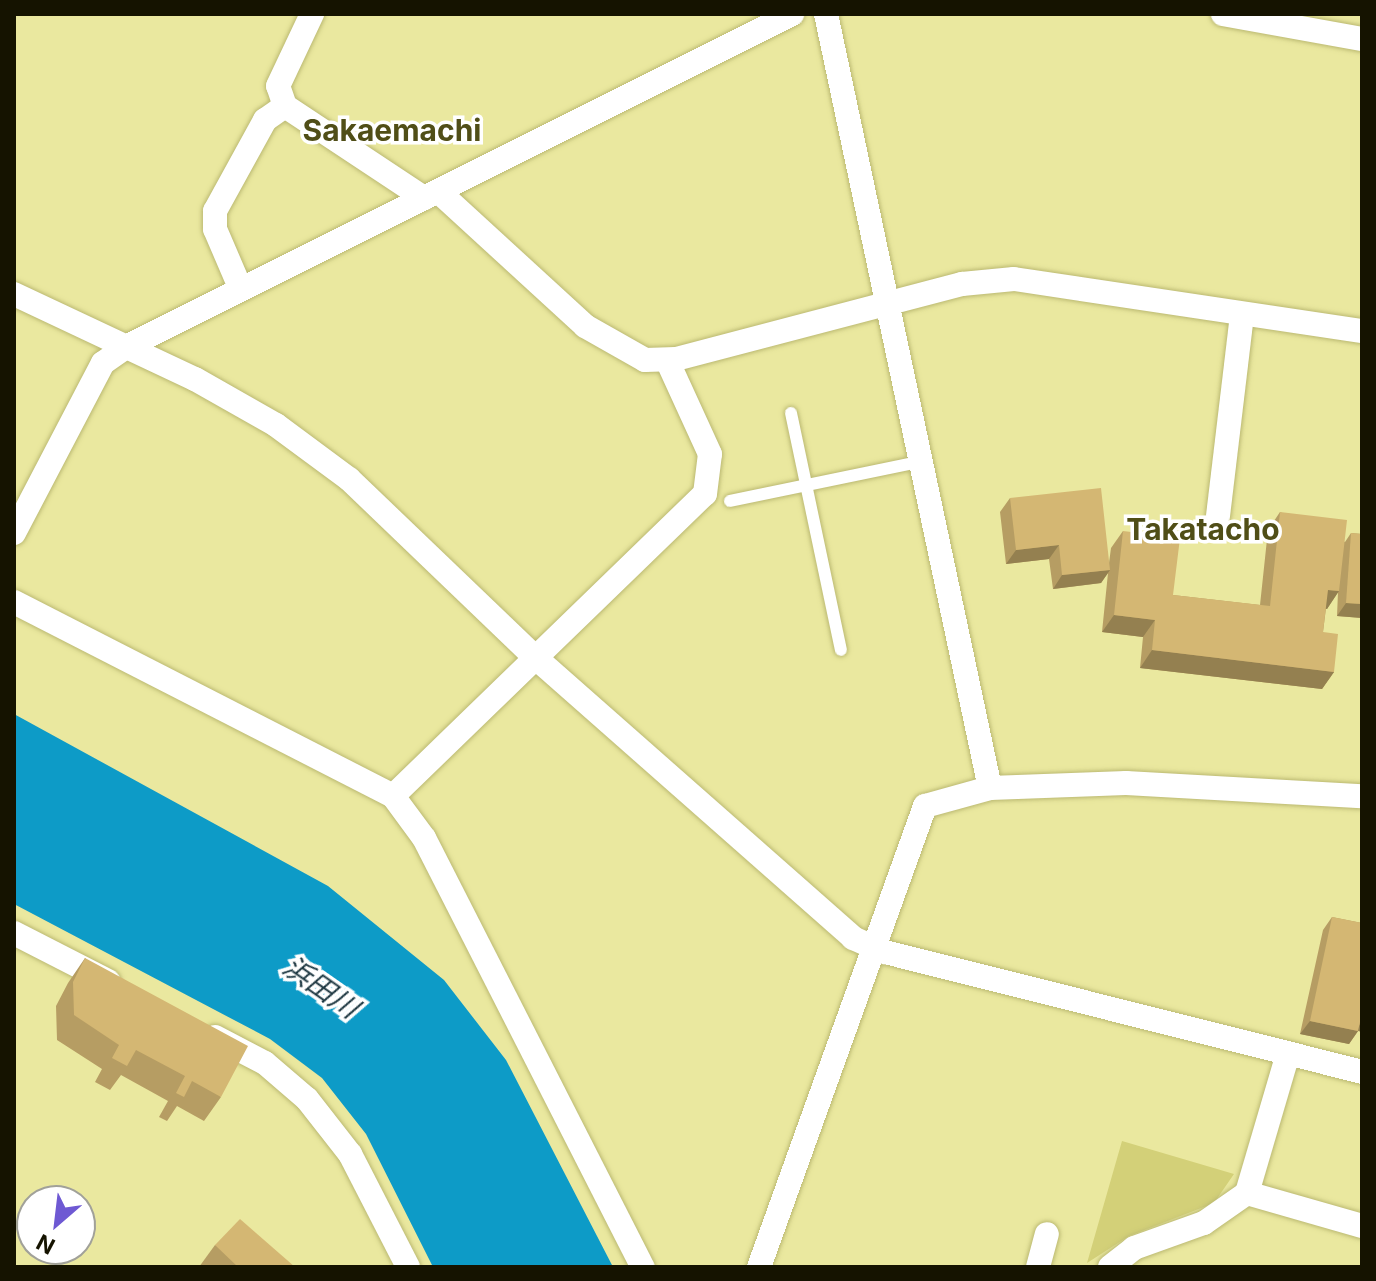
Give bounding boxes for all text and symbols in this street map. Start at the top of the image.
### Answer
district label: Sakaemachi [302,112,482,148]
district label: Takatacho [1126,511,1280,547]
water label: 浜田川 [277,949,365,1025]
north arrow [16,1185,96,1265]
text: N [32,1229,59,1260]

